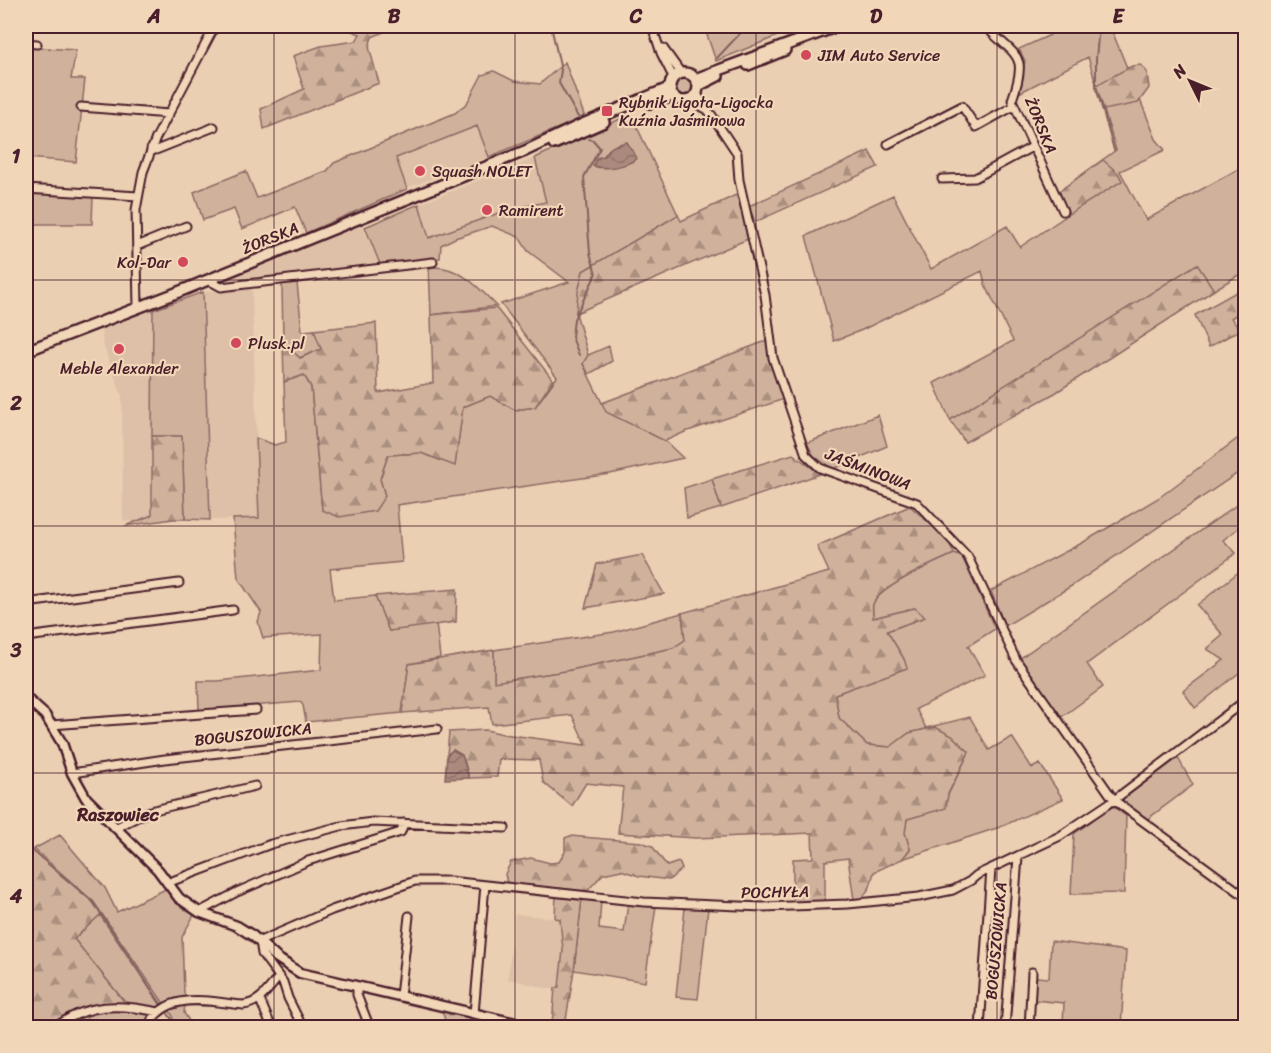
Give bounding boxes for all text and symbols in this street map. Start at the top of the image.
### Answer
text: A [146,0,161,34]
text: B [388,0,401,34]
text: C [629,0,643,34]
text: D [870,0,883,34]
text: E [1112,0,1125,34]
place label: JIM Auto Service [817,41,940,70]
marker: JIM Auto Service [799,48,813,62]
north arrow [1160,51,1220,111]
text: N [1164,57,1194,86]
place label: Rybnik Ligota-Ligocka Kuźnia Jaśminowa [619,88,773,135]
street label: ŻORSKA [1016,92,1066,158]
marker: Rybnik Ligota-Ligocka Kuźnia Jaśminowa [600,104,614,118]
text: 1 [12,139,21,174]
place label: Squash NOLET [432,157,533,186]
marker: Squash NOLET [413,164,427,178]
place label: Ramirent [499,196,563,225]
marker: Ramirent [480,203,494,217]
street label: ŻORSKA [237,213,303,263]
place label: Kol-Dar [117,248,172,277]
marker: Kol-Dar [176,255,190,269]
place label: Plusk.pl [248,329,305,358]
marker: Plusk.pl [229,336,243,350]
marker: Meble Alexander [112,342,126,356]
place label: Meble Alexander [60,354,179,383]
text: 2 [9,386,22,421]
street label: JAŚMINOWA [820,439,915,499]
text: 3 [10,633,22,668]
street label: BOGUSZOWICKA [193,713,313,755]
district label: Raszowiec [76,799,160,831]
street label: POCHYŁA [741,877,809,907]
text: 4 [9,879,23,914]
street label: BOGUSZOWICKA [976,881,1016,1001]

